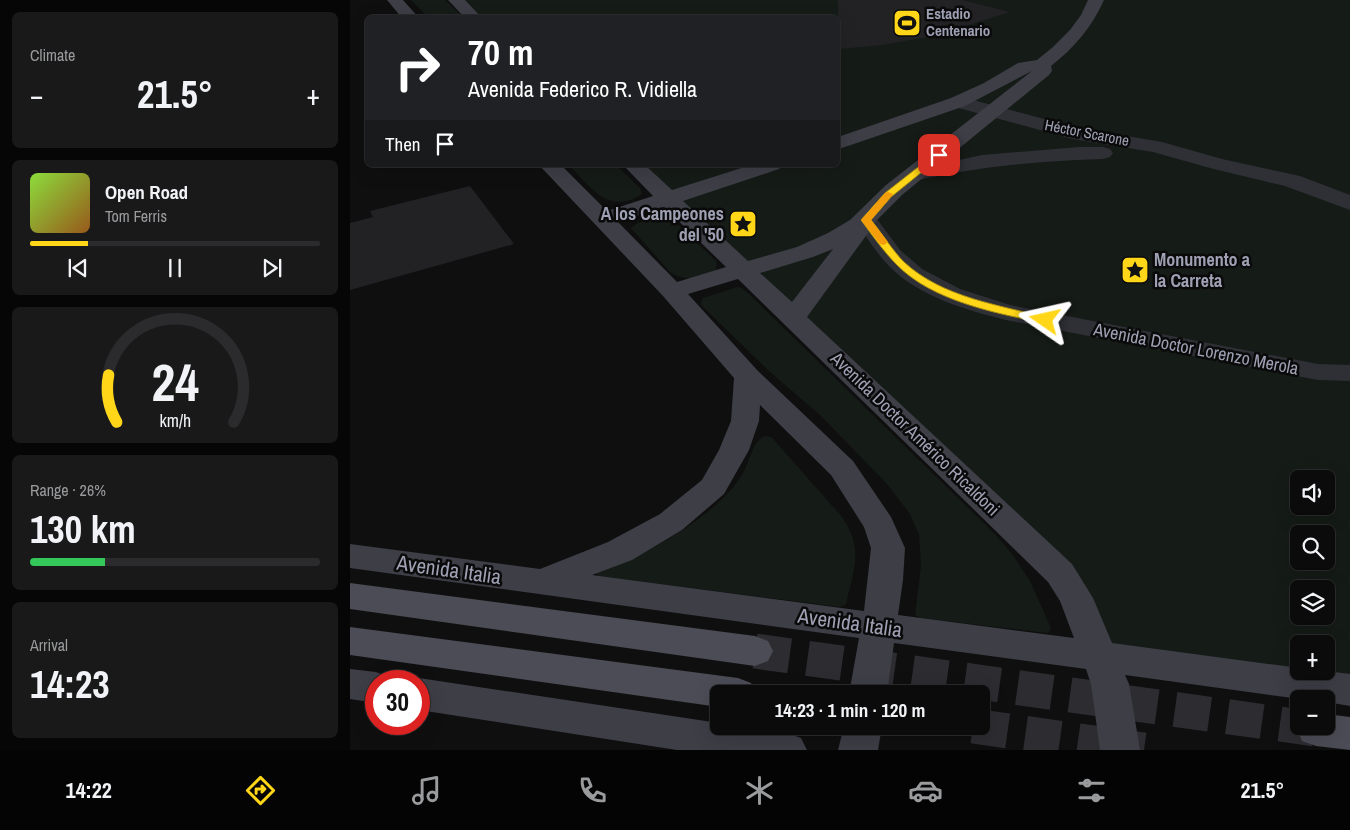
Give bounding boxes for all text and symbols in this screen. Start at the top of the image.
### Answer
place label: Estadio Centenario [926,3,990,41]
sports icon: Estadio Centenario [892,8,922,38]
text: 70 m [468,29,533,76]
icon: right [385,35,450,100]
text: Climate [30,44,75,66]
text: 21.5° [137,69,213,120]
text: Avenida Federico R. Vidiella [468,74,697,104]
text: − [30,76,43,114]
text: + [307,76,320,114]
street label: Héctor Scarone [1043,114,1131,151]
icon: arrive [431,130,459,158]
text: Then [385,131,421,157]
pin [918,134,960,176]
icon: arrive [925,141,953,169]
text: Open Road [105,179,188,205]
place label: A los Campeones del '50 [601,201,724,247]
text: Tom Ferris [105,205,167,227]
place icon: A los Campeones del '50 [728,209,758,239]
place label: Monumento a la Carreta [1154,247,1251,293]
icon: previous [64,254,92,282]
icon: pause [161,254,189,282]
icon: next [258,254,286,282]
place icon: Monumento a la Carreta [1120,255,1150,285]
position arrow [1018,293,1070,345]
street label: Avenida Doctor Lorenzo Merola [1091,316,1301,381]
street label: Avenida Doctor Américo Ricaldoni [825,345,1005,521]
text: 24 [151,347,199,417]
text: km/h [159,409,191,433]
map controls [1290,470,1335,735]
button: sound [1290,470,1335,515]
text: Range · 26% [30,479,106,501]
text: 130 km [30,504,136,555]
button: search [1290,525,1335,570]
street label: Avenida Italia [394,548,504,591]
button: layers [1290,580,1335,625]
street label: Avenida Italia [795,601,905,644]
text: Arrival [30,634,68,656]
button: + [1290,635,1335,680]
text: 14:23 [30,659,110,710]
speed limit sign: 30 [365,670,430,735]
button: − [1290,690,1335,735]
text: 14:23 · 1 min · 120 m [775,697,925,723]
icon: directions [243,773,278,808]
icon: music [409,773,444,808]
icon: phone [575,773,610,808]
icon: climate [742,773,777,808]
icon: car [908,773,943,808]
icon: filters [1074,773,1109,808]
text: 14:22 [66,775,112,805]
text: 21.5° [1240,775,1284,805]

